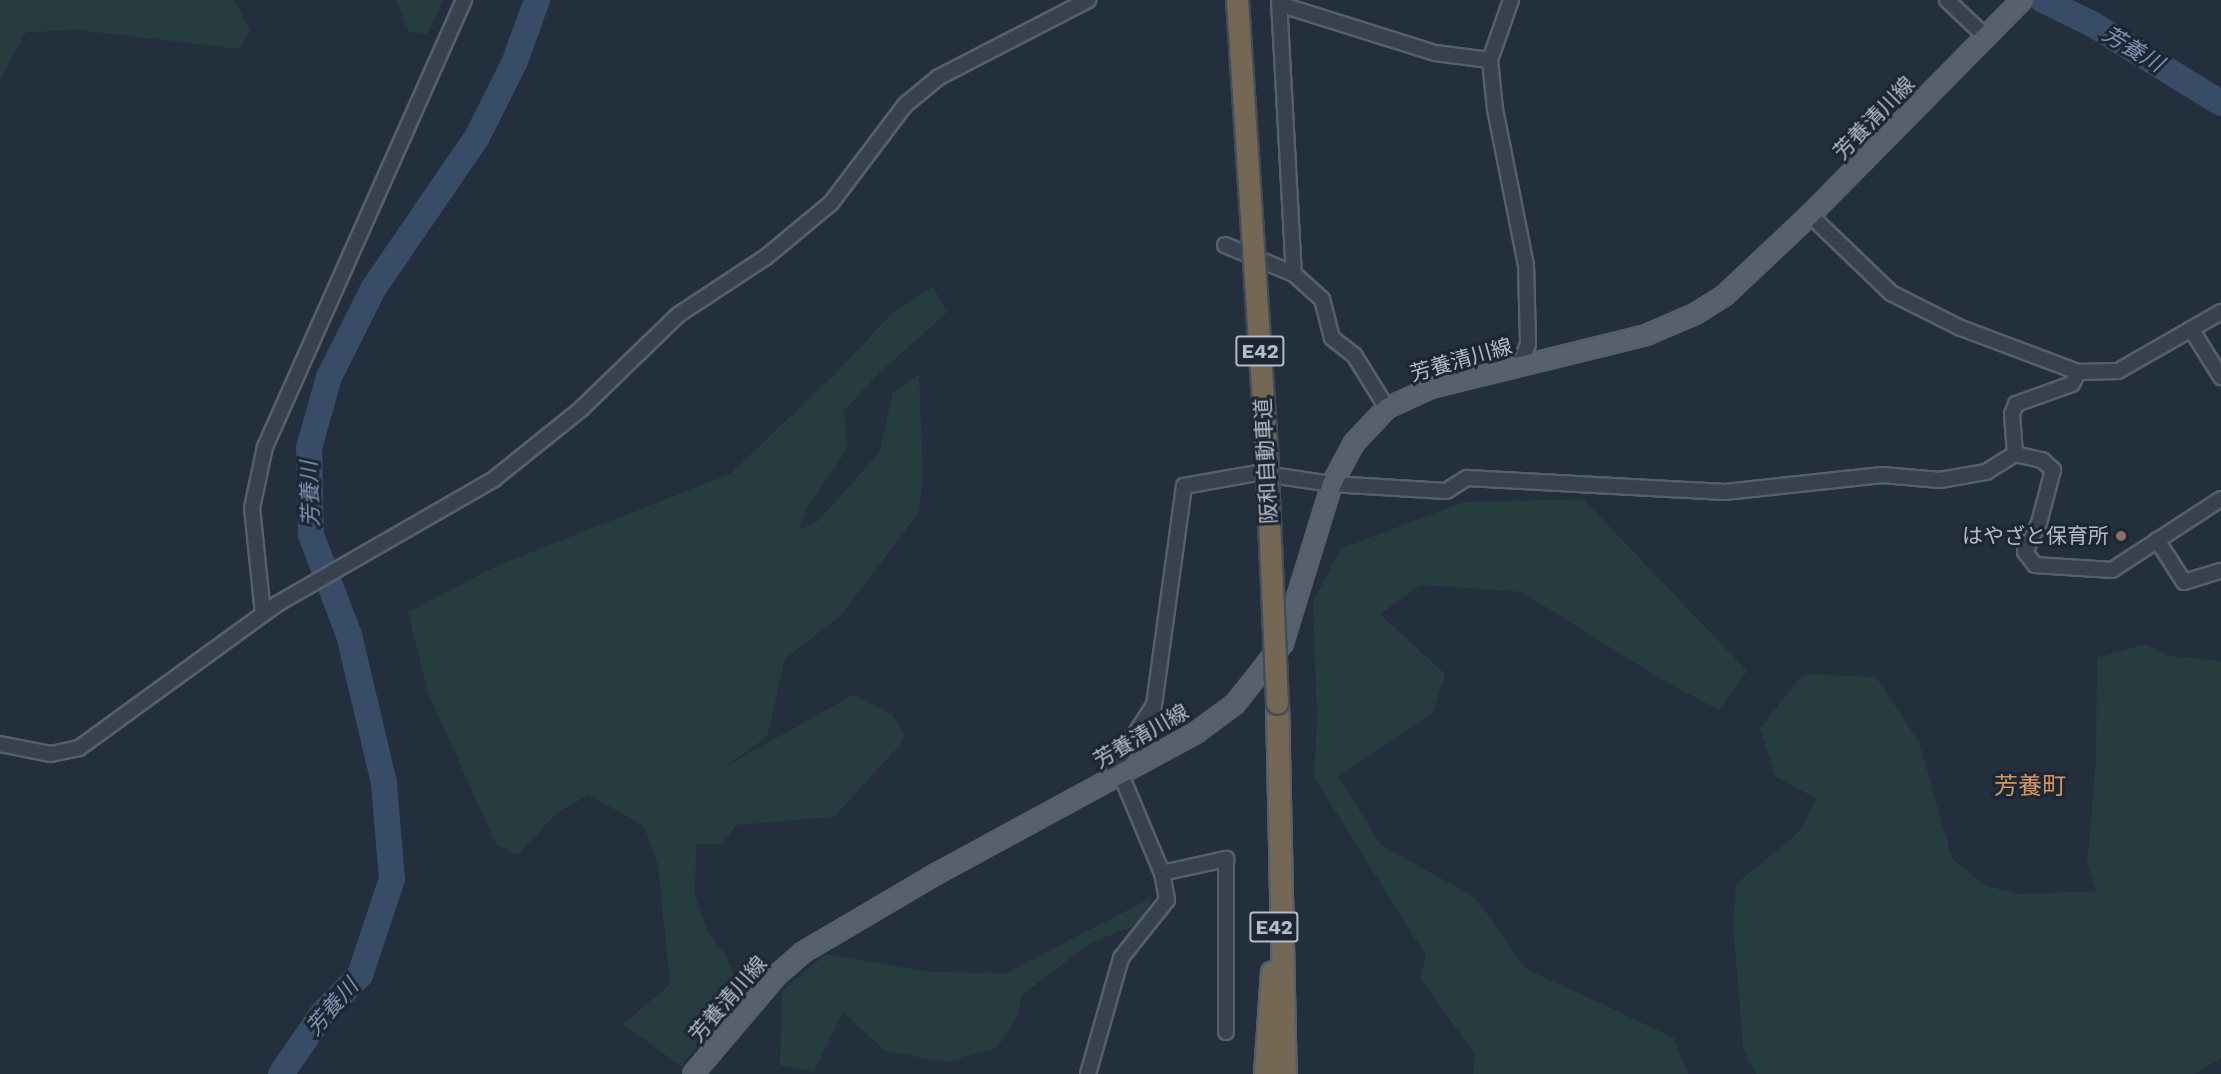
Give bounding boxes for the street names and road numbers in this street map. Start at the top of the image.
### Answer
street label: 芳養清川線 [1828,71,1920,165]
street label: 芳養清川線 [1407,333,1515,387]
road number: E42 [1234,334,1286,368]
street label: 阪和自動車道 [1250,397,1282,525]
street label: 芳養清川線 [1089,699,1193,773]
road number: E42 [1248,910,1300,944]
street label: 芳養清川線 [684,951,772,1047]

